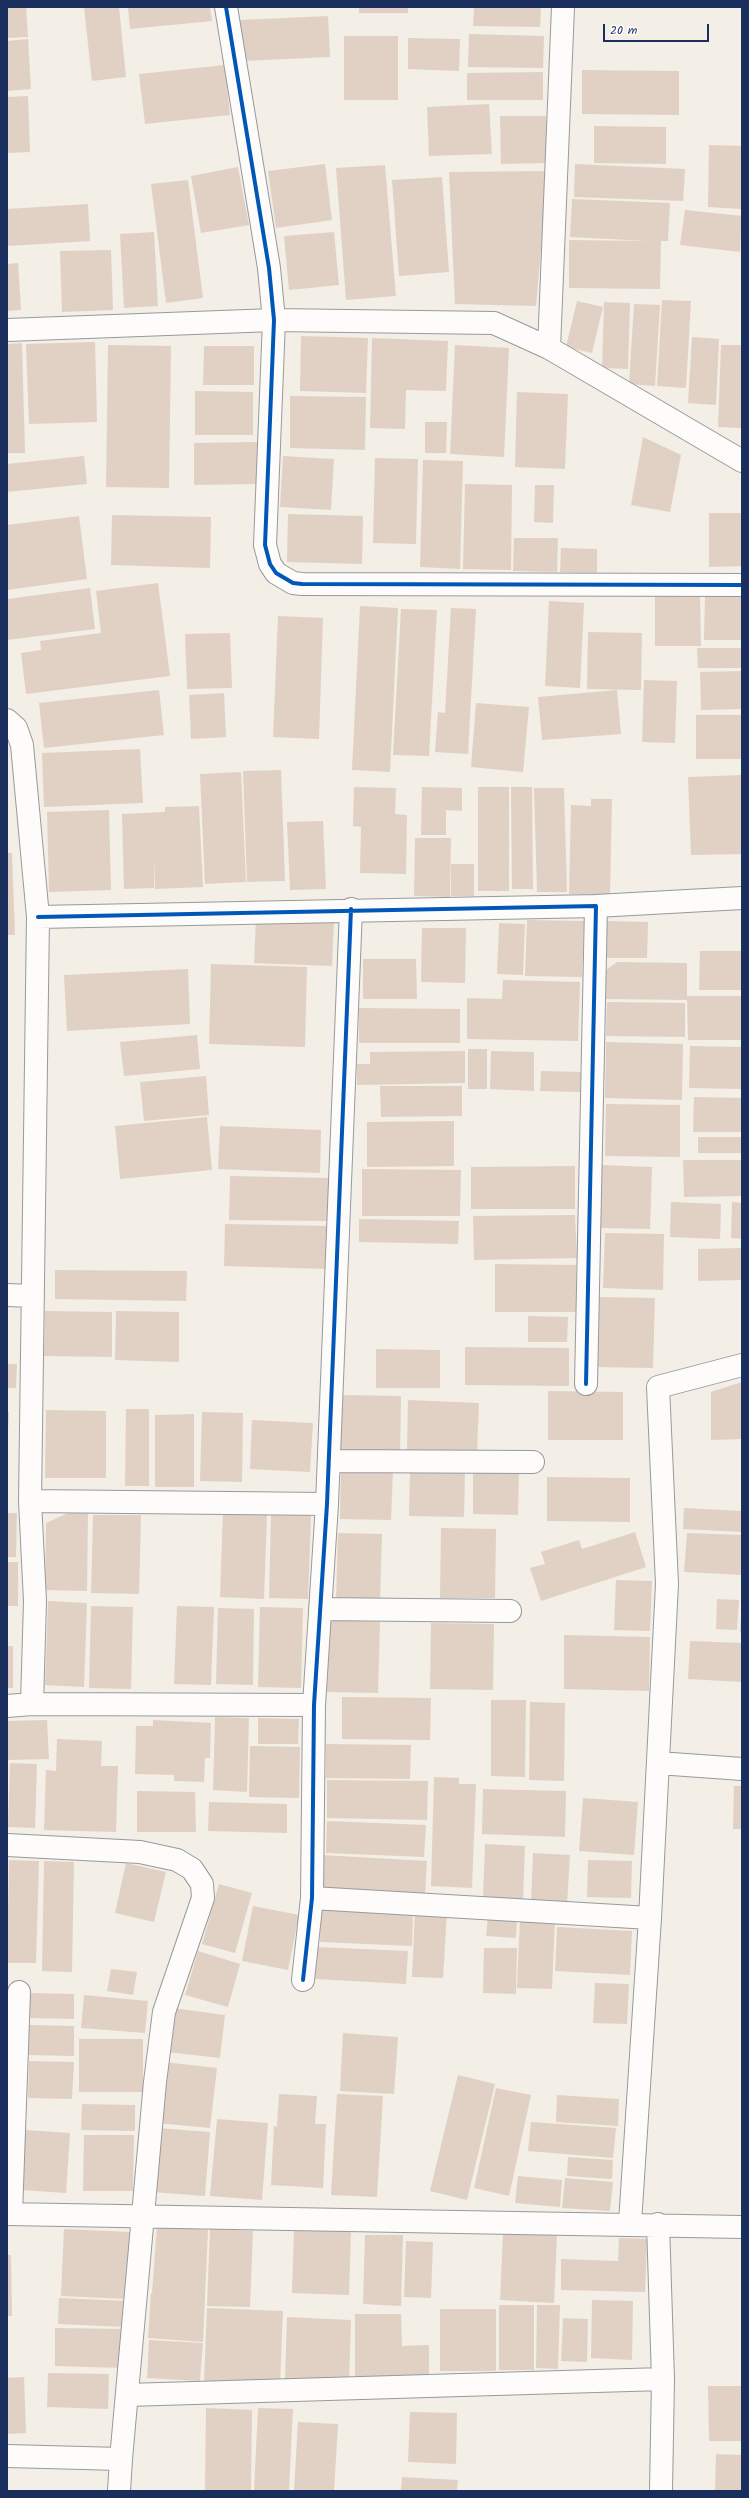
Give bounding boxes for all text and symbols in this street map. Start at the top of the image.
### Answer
scale bar [605,16,711,42]
text: 20 m [610,21,637,40]

